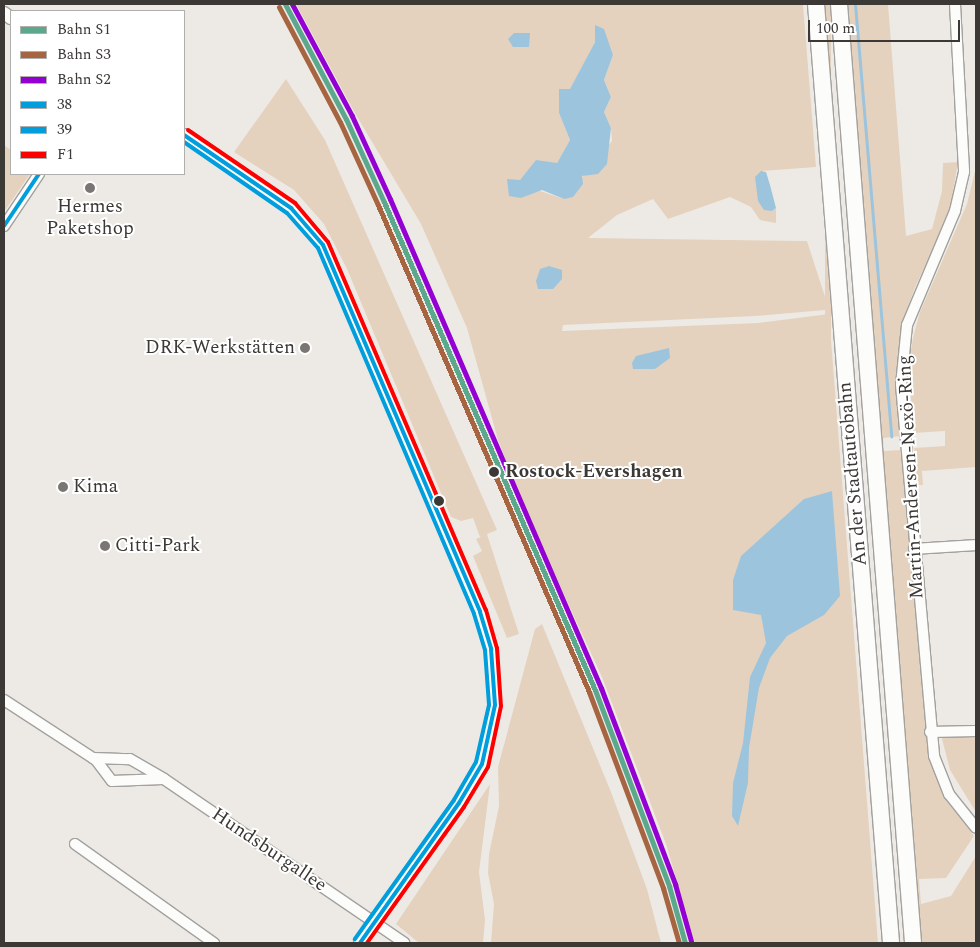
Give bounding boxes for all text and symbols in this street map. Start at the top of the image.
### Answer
legend [10,10,185,175]
scale bar [810,10,962,42]
text: 100 m [816,17,855,40]
text: Bahn S1 [57,18,111,41]
text: Bahn S3 [57,43,111,66]
text: Bahn S2 [57,68,111,91]
text: 38 [57,93,72,116]
text: 39 [57,118,72,141]
text: F1 [57,143,74,166]
marker: Hermes Paketshop [84,182,96,194]
place label: Hermes Paketshop [46,196,134,240]
place label: DRK-Werkstätten [145,337,295,359]
marker: DRK-Werkstätten [299,342,311,354]
street label: Martin-Andersen-Nexö-Ring [893,354,929,600]
street label: An der Stadtautobahn [834,381,872,567]
place label: Rostock-Evershagen [505,461,683,483]
marker: Rostock-Evershagen [487,465,501,479]
place label: Kima [73,476,118,498]
marker: Kima [57,481,69,493]
unlabelled marker [434,496,444,506]
place label: Citti-Park [115,535,200,557]
marker: Citti-Park [99,540,111,552]
street label: Hundsburgallee [207,803,331,897]

